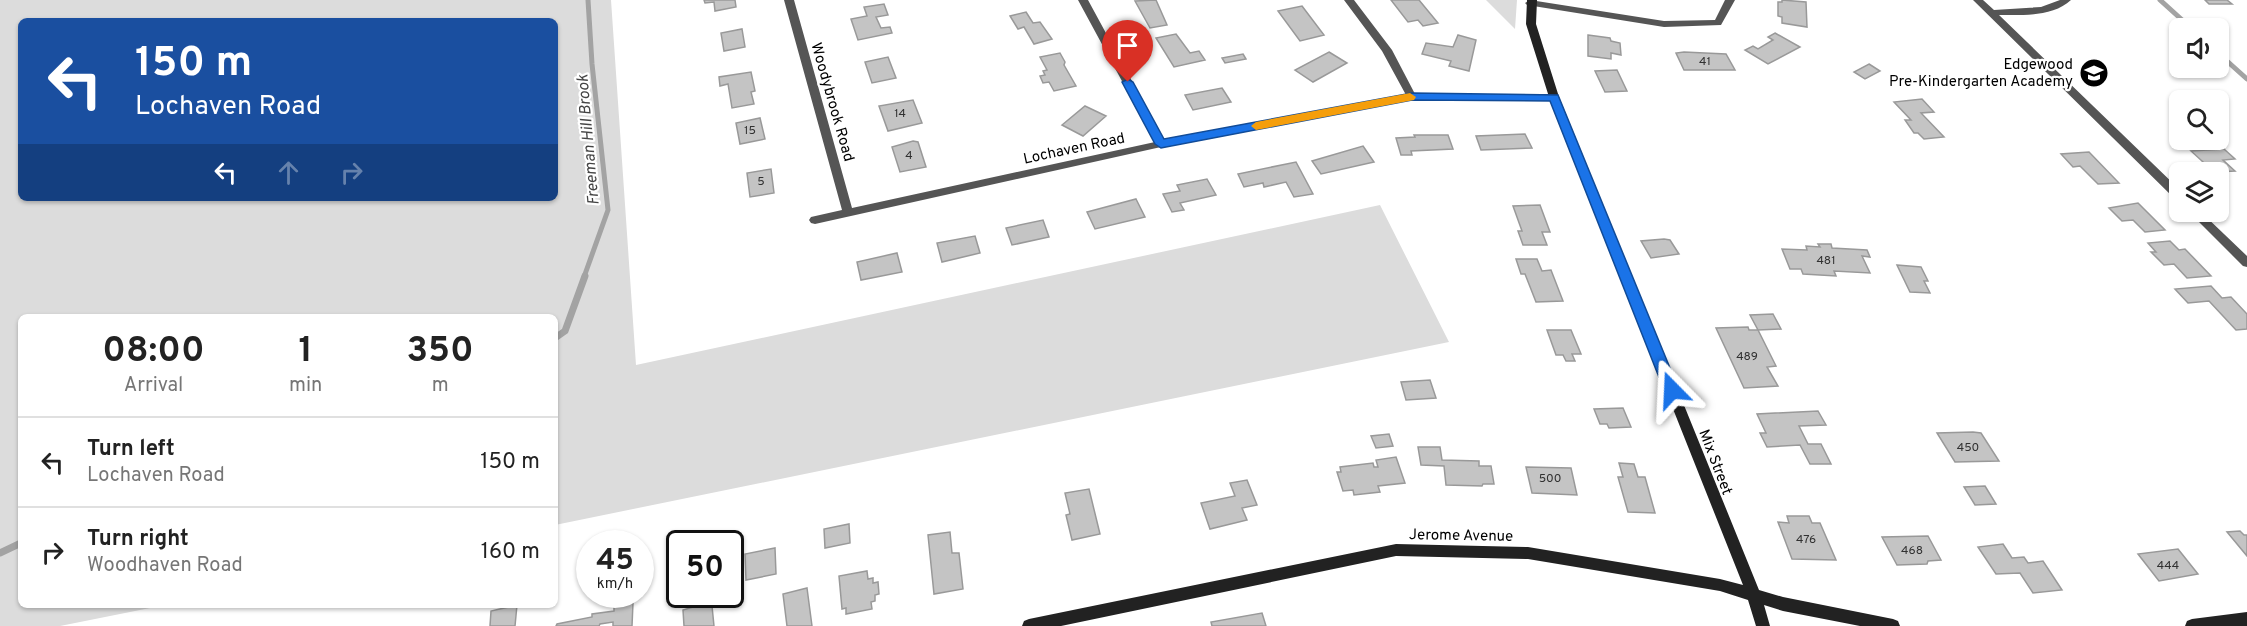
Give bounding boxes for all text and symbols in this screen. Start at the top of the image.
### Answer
map controls [2169,18,2229,222]
button: sound [2169,18,2229,78]
pin [1102,20,1153,82]
icon: arrive [1111,29,1144,62]
text: 150 m [135,38,252,91]
street label: Woodybrook Road [805,41,858,164]
icon: left [36,42,114,120]
house number: 41 [1699,54,1711,70]
place label: Edgewood Pre-Kindergarten Academy [1889,56,2073,92]
school or university icon: Edgewood Pre-Kindergarten Academy [2078,57,2110,89]
water label: Freeman Hill Brook [573,73,605,206]
text: Lochaven Road [135,90,321,124]
button: search [2169,90,2229,150]
house number: 14 [894,106,906,122]
house number: 15 [744,123,756,139]
street label: Lochaven Road [1022,129,1127,170]
house number: 4 [905,148,913,164]
icon: left [209,156,242,189]
icon: ahead [272,156,305,189]
icon: right [335,156,368,189]
button: layers [2169,162,2229,222]
house number: 5 [757,174,765,190]
house number: 481 [1816,253,1836,269]
text: 08:00 [102,329,205,375]
text: 1 [298,329,313,375]
text: 350 [407,329,474,375]
house number: 489 [1736,349,1758,365]
position arrow [1640,358,1704,422]
text: Arrival [124,373,183,399]
text: min [289,373,322,399]
text: m [432,373,449,399]
street label: Mix Street [1693,427,1736,498]
text: Turn left [87,436,175,463]
house number: 450 [1957,440,1979,456]
icon: left [36,446,69,479]
text: 150 m [480,449,540,476]
text: Lochaven Road [87,463,225,489]
house number: 500 [1539,471,1561,487]
text: Turn right [87,526,189,553]
street label: Jerome Avenue [1409,526,1513,547]
speed limit sign: 50 [666,530,744,608]
house number: 476 [1796,532,1816,548]
icon: right [36,536,69,569]
text: 160 m [481,539,540,566]
text: 45 [596,543,634,580]
house number: 468 [1901,543,1923,559]
text: Woodhaven Road [87,553,243,579]
house number: 444 [2157,558,2179,574]
text: km/h [597,575,633,594]

